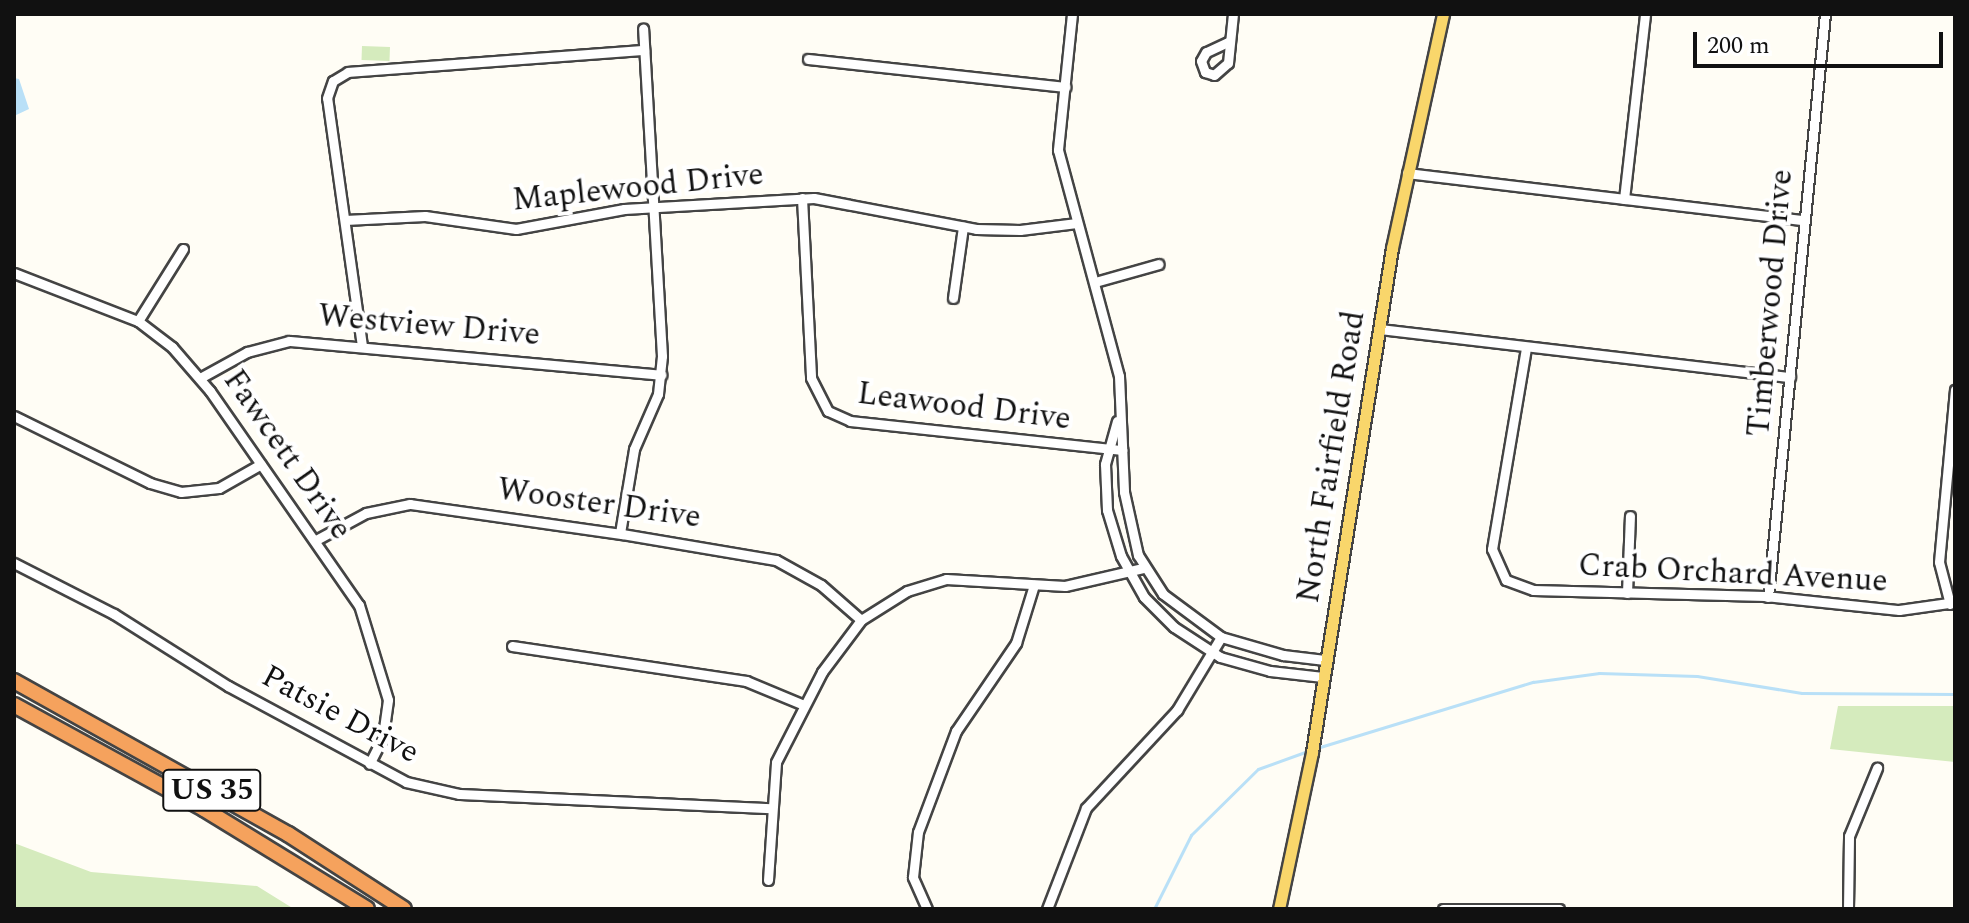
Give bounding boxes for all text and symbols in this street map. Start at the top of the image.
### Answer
scale bar [1697,16,1947,66]
text: 200 m [1707,28,1770,64]
street label: Maplewood Drive [510,156,766,220]
street label: Timberwood Drive [1740,168,1802,438]
street label: Westview Drive [317,297,541,355]
street label: North Fairfield Road [1290,308,1374,606]
street label: Fawcett Drive [214,363,360,547]
street label: Leawood Drive [855,375,1073,439]
street label: Wooster Drive [495,471,703,537]
street label: Crab Orchard Avenue [1577,547,1889,601]
street label: Patsie Drive [255,658,425,772]
road number: US 35 [162,764,262,816]

